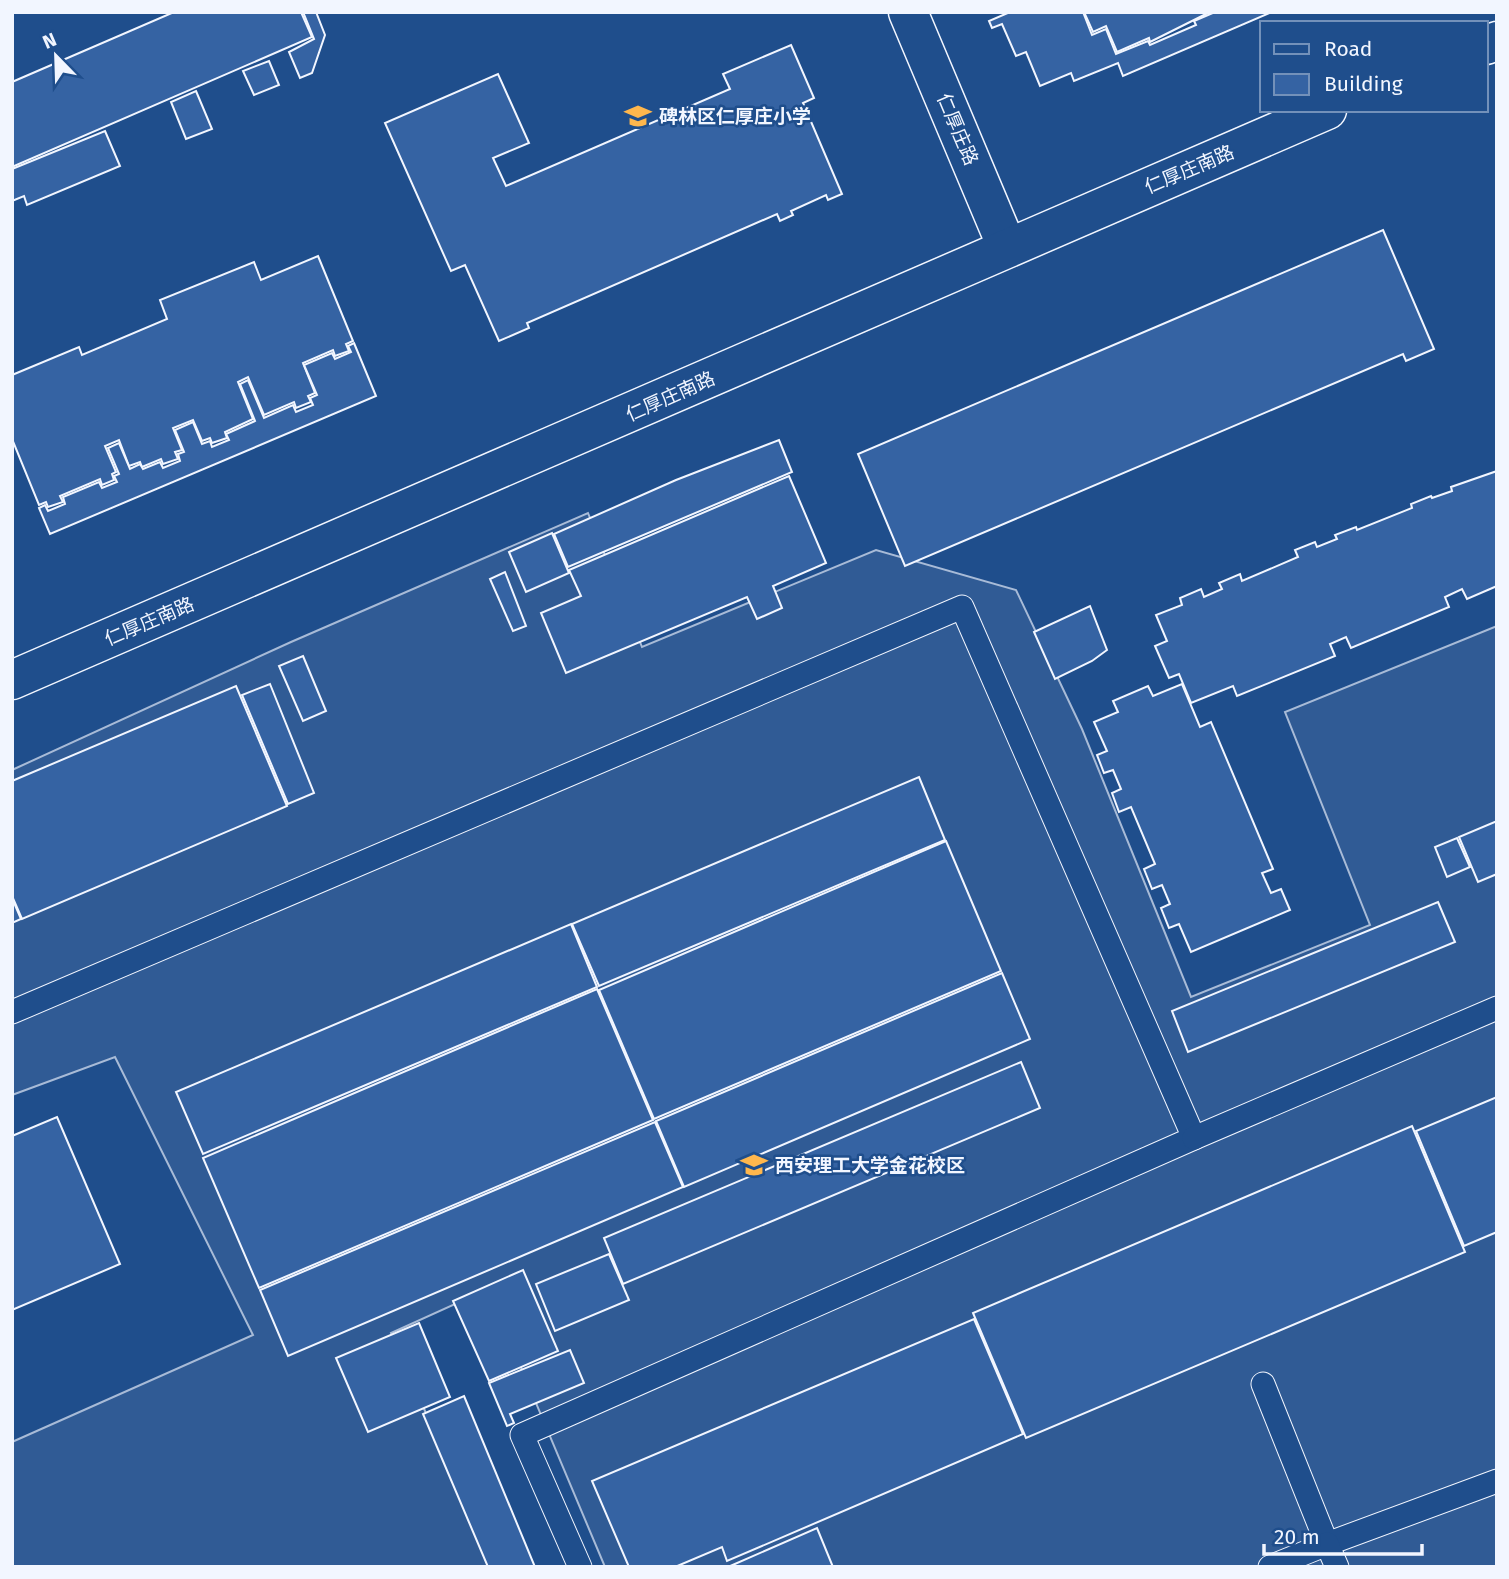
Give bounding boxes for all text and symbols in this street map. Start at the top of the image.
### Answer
north arrow [21,21,91,91]
legend [1260,21,1488,112]
text: N [39,28,60,54]
text: Road [1324,36,1372,62]
text: Building [1324,71,1403,97]
street label: 仁厚庄路 [932,90,983,169]
school or university icon: 碑林区仁厚庄小学 [623,101,653,131]
place label: 碑林区仁厚庄小学 [659,105,811,128]
street label: 仁厚庄南路 [1141,140,1237,199]
street label: 仁厚庄南路 [622,367,718,426]
street label: 仁厚庄南路 [101,592,197,651]
school or university icon: 西安理工大学金花校区 [739,1150,769,1180]
place label: 西安理工大学金花校区 [775,1154,965,1177]
scale bar [1264,1512,1422,1556]
text: 20 m [1274,1524,1320,1550]

